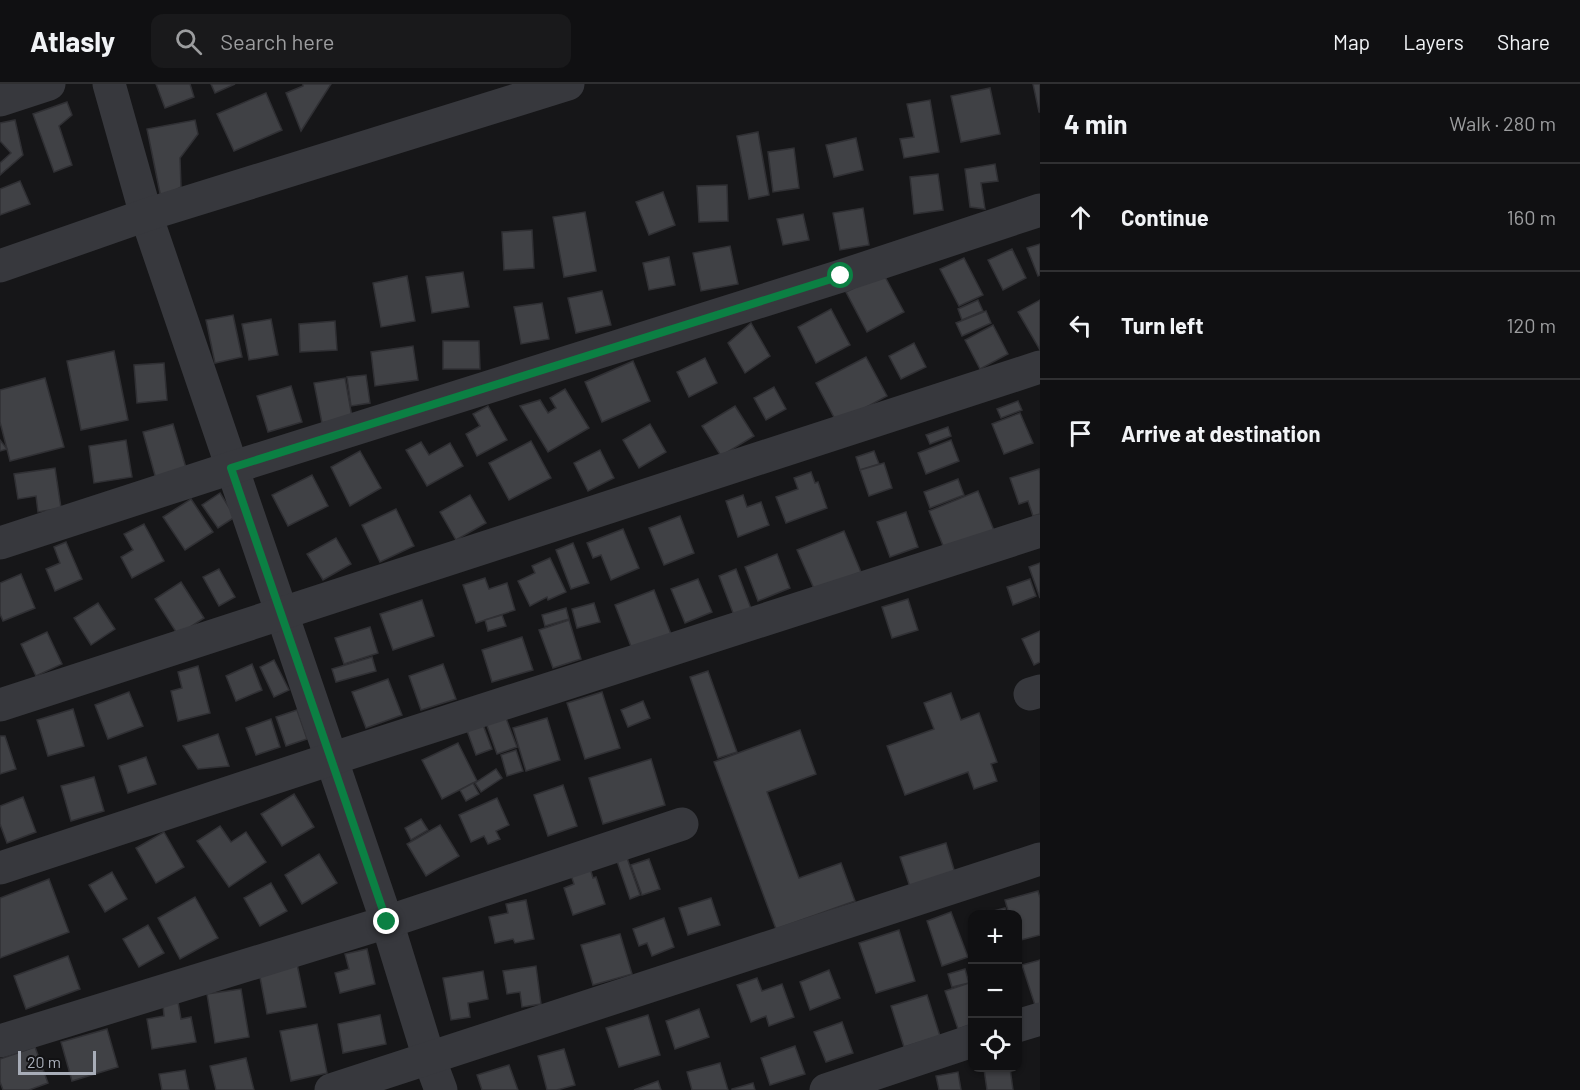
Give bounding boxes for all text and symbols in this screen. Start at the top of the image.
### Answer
search box [151,14,571,68]
text: Atlasly [30,24,115,58]
icon: search [172,25,205,58]
text: Search here [220,28,335,54]
text: Map [1333,29,1370,54]
text: Layers [1403,29,1464,54]
text: Share [1497,29,1550,54]
text: 4 min [1064,108,1128,139]
text: Walk · 280 m [1449,111,1556,135]
icon: ahead [1064,201,1097,234]
text: Continue [1121,204,1209,230]
text: 160 m [1507,205,1556,229]
route start [827,262,853,288]
icon: left [1064,309,1097,342]
text: Turn left [1121,312,1204,338]
text: 120 m [1506,313,1556,337]
icon: arrive [1064,417,1097,450]
text: Arrive at destination [1121,420,1320,446]
route end [373,908,399,934]
map controls [968,910,1022,1072]
button: + [968,910,1022,964]
button: − [968,964,1022,1018]
button: locate [968,1018,1022,1072]
scale bar [18,1048,96,1076]
text: 20 m [27,1052,61,1071]

